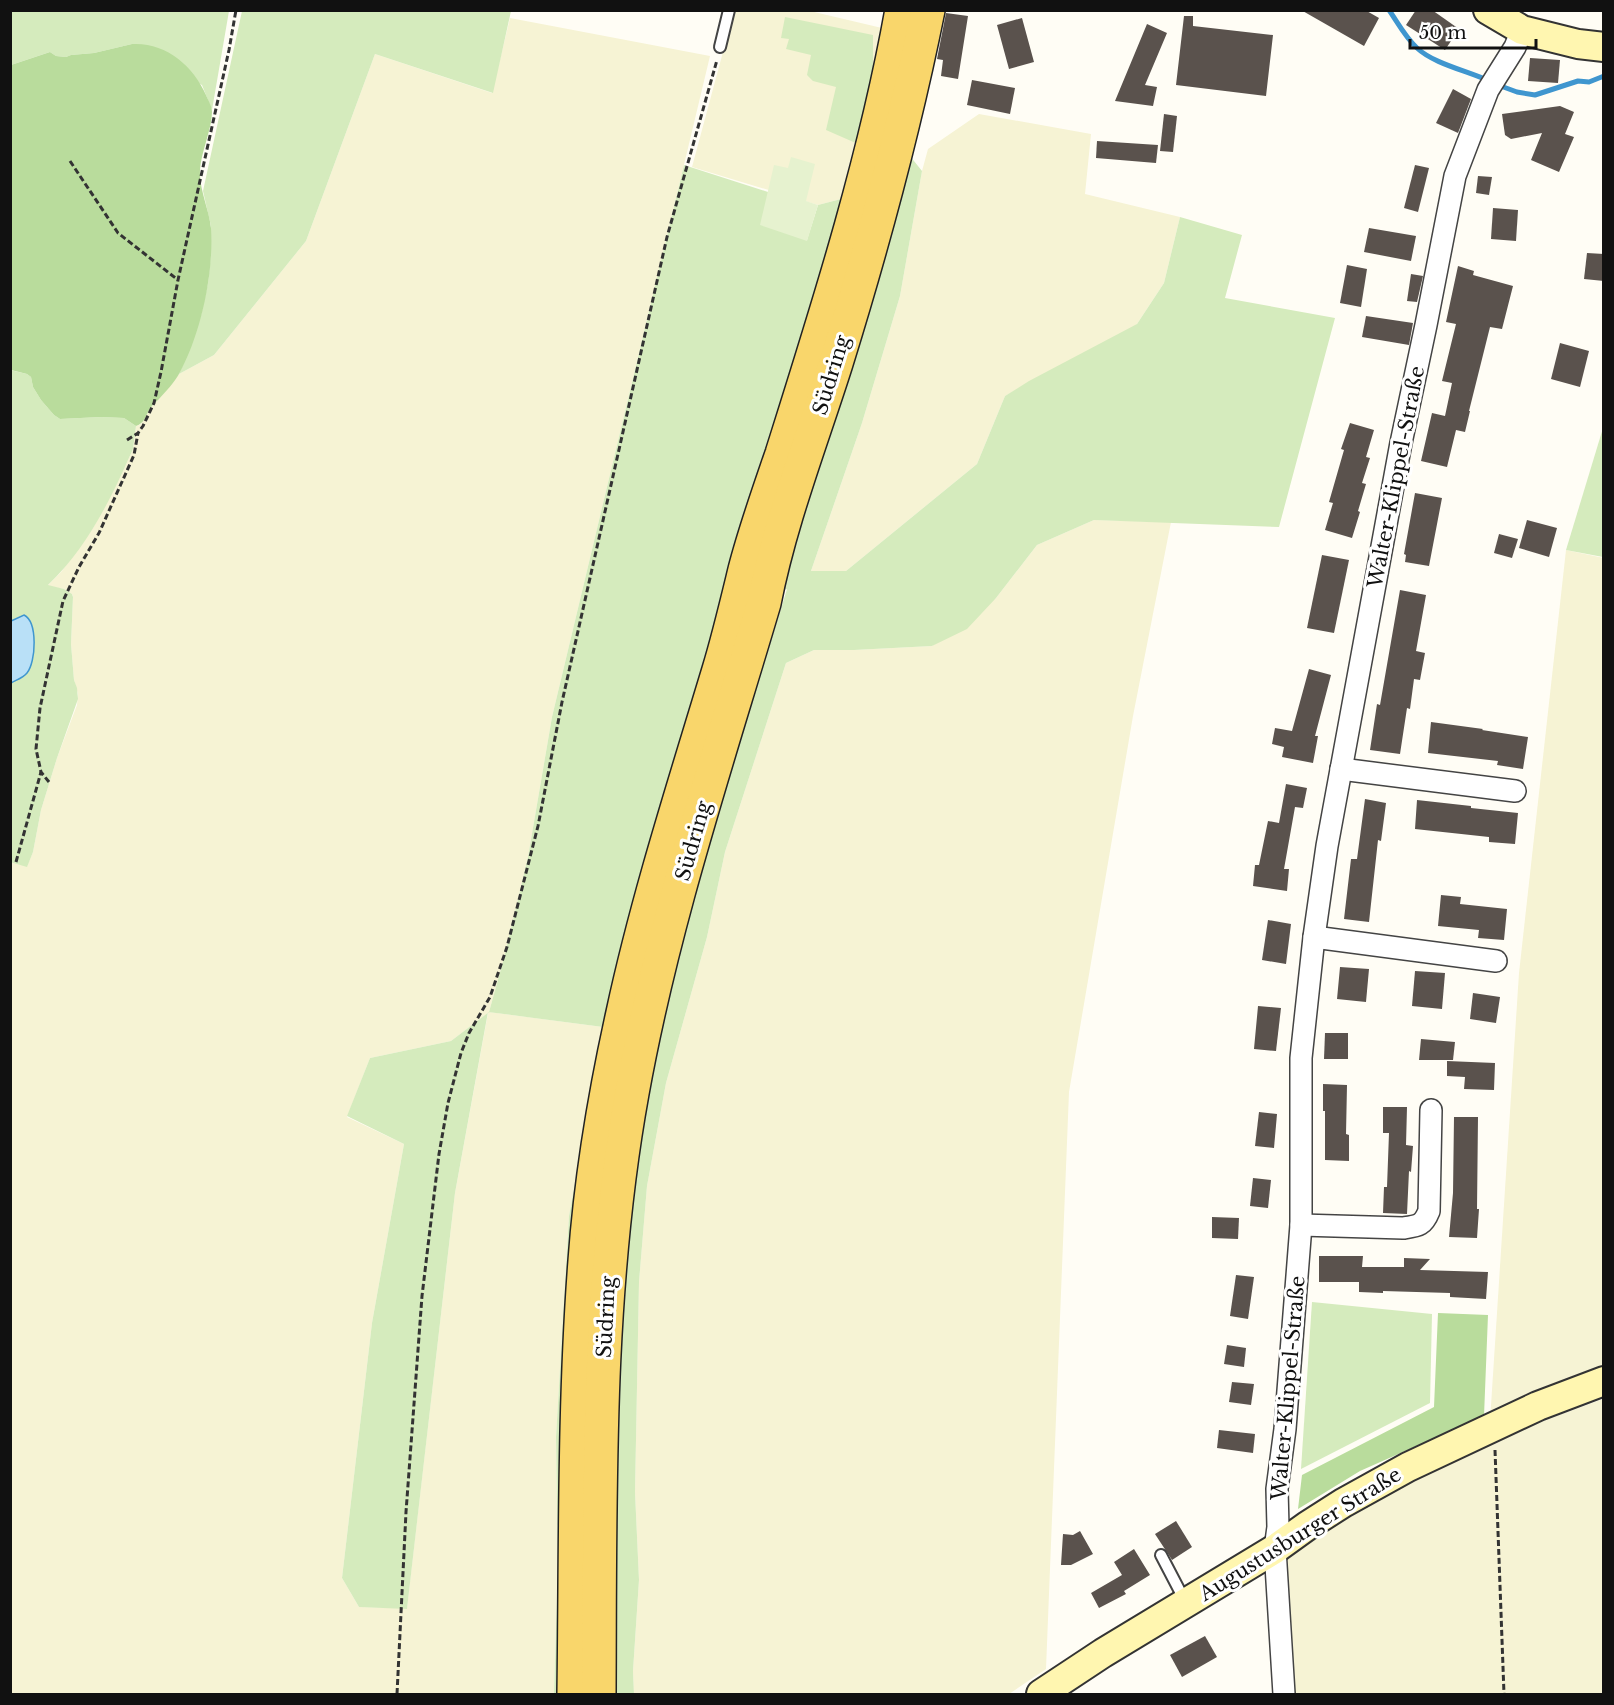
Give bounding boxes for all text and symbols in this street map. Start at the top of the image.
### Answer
scale bar [1410,12,1536,50]
text: 50 m [1419,22,1467,44]
street label: Südring [808,331,855,418]
street label: Walter-Klippel-Straße [1363,364,1429,591]
street label: Südring [670,797,716,884]
street label: Südring [592,1274,620,1359]
street label: Walter-Klippel-Straße [1266,1275,1310,1502]
street label: Augustusburger Straße [1194,1462,1405,1607]

